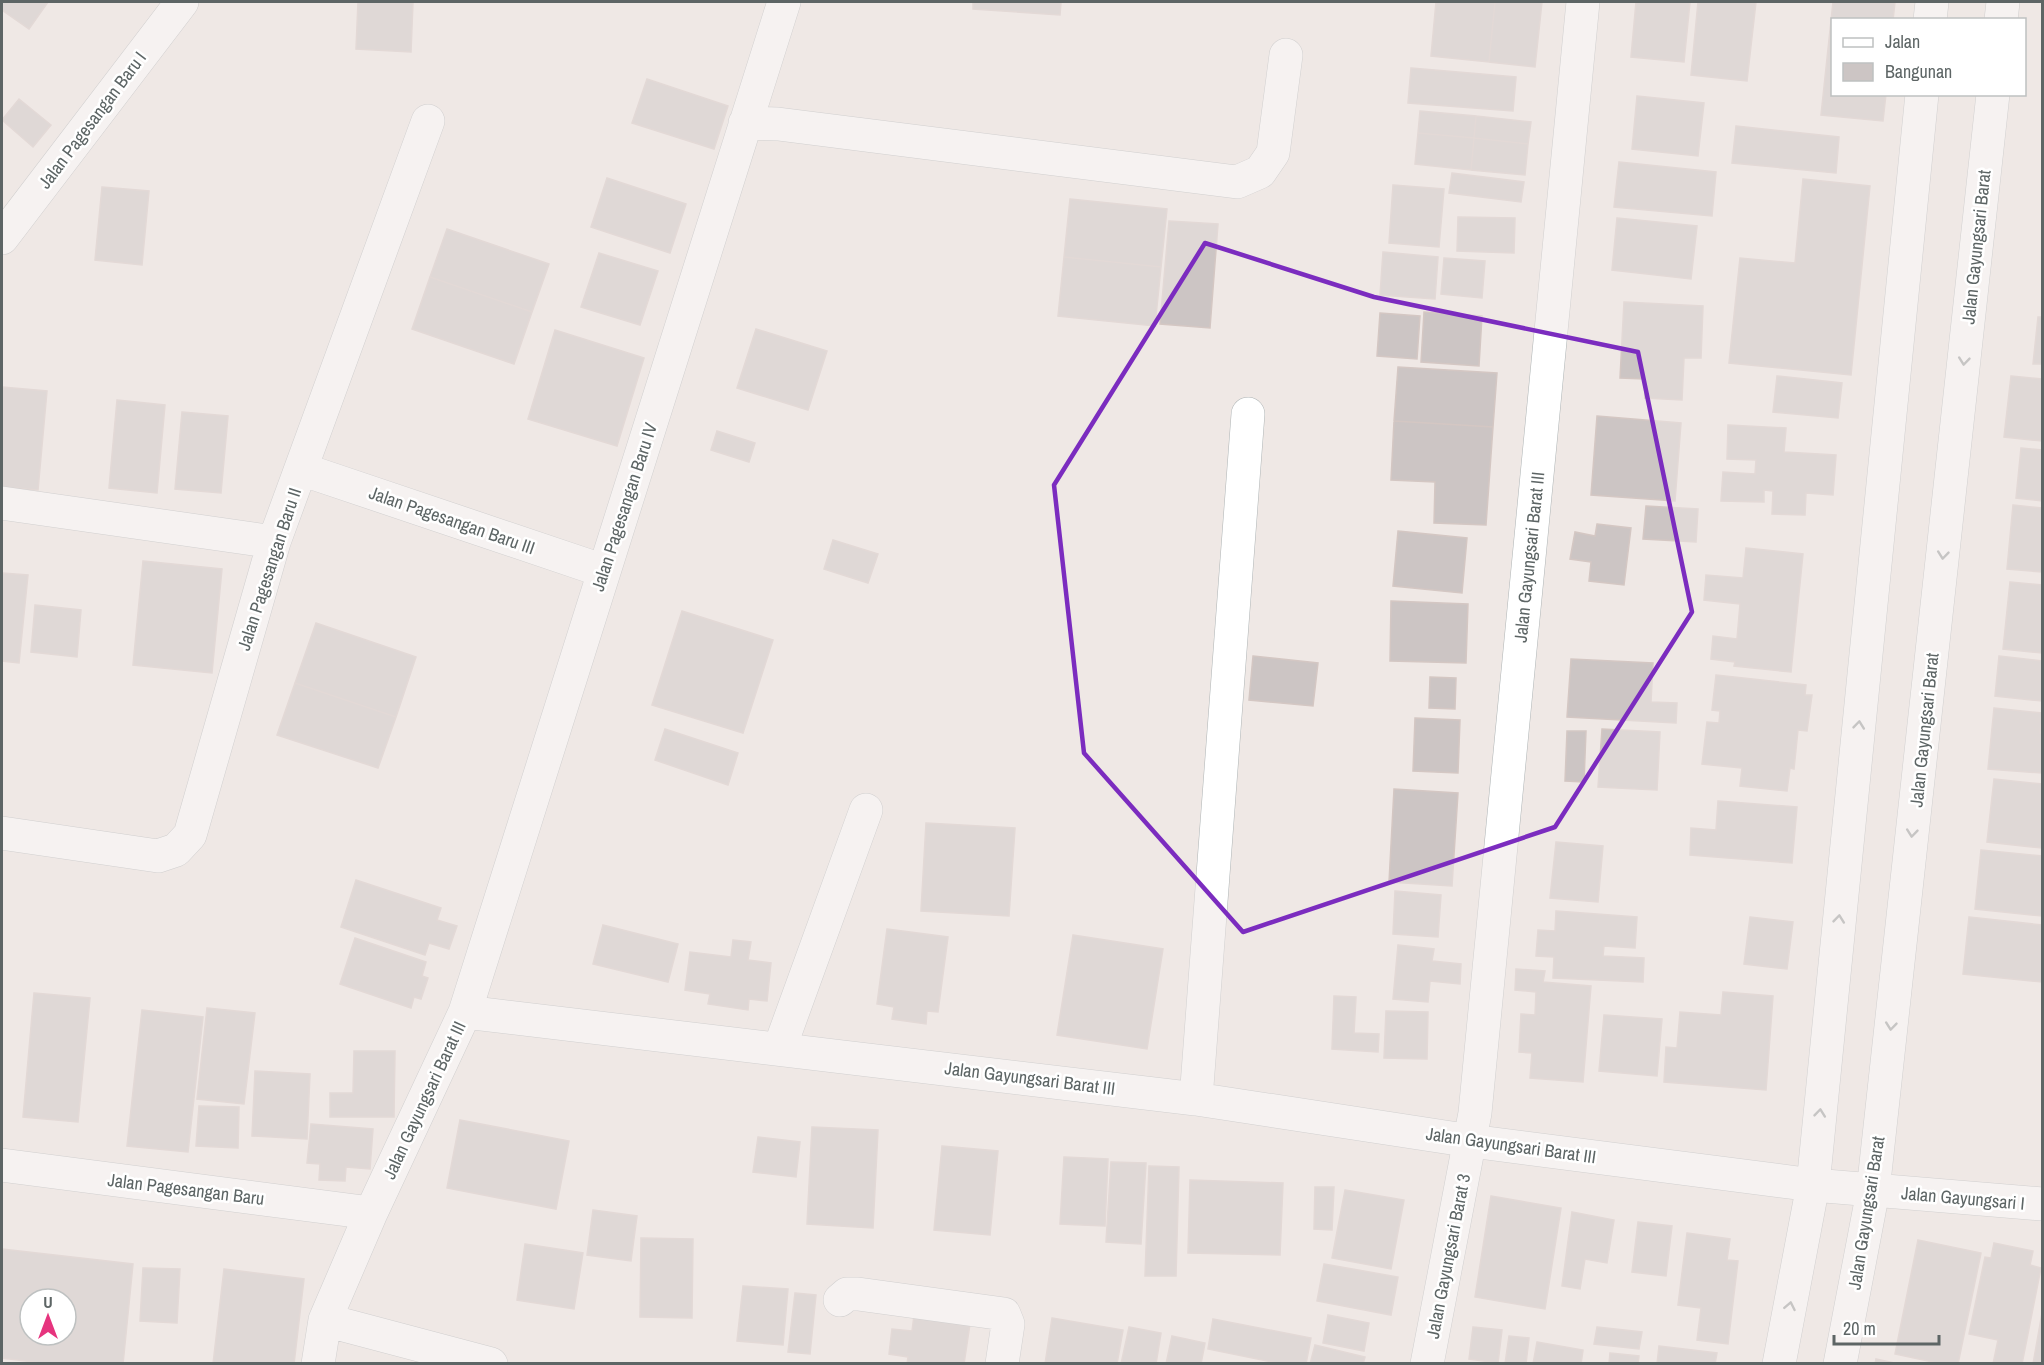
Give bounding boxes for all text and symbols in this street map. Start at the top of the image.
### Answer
legend [1831,18,2026,96]
text: Jalan [1885,29,1920,54]
street label: Jalan Pagesangan Baru I [32,46,152,194]
text: Bangunan [1885,59,1952,84]
street label: Jalan Gayungsari Barat [1955,169,1997,325]
one-way arrow [1958,357,1971,366]
street label: Jalan Pagesangan Baru IV [585,419,663,594]
street label: Jalan Gayungsari Barat III [1508,470,1550,644]
street label: Jalan Pagesangan Baru III [366,480,538,560]
street label: Jalan Pagesangan Baru II [231,484,307,654]
one-way arrow [1937,551,1950,560]
street label: Jalan Gayungsari Barat [1903,652,1945,808]
one-way arrow [1852,721,1865,730]
one-way arrow [1907,828,1919,837]
one-way arrow [1832,915,1845,924]
street label: Jalan Gayungsari Barat III [376,1017,472,1183]
one-way arrow [1885,1022,1898,1031]
street label: Jalan Gayungsari Barat III [943,1055,1117,1101]
one-way arrow [1813,1109,1826,1118]
street label: Jalan Gayungsari Barat III [1424,1121,1598,1169]
street label: Jalan Gayungsari Barat [1842,1134,1890,1292]
street label: Jalan Pagesangan Baru [106,1167,266,1211]
street label: Jalan Gayungsari Barat 3 [1420,1171,1476,1341]
street label: Jalan Gayungsari I [1900,1180,2026,1216]
north arrow [18,1287,78,1347]
text: U [43,1291,53,1313]
one-way arrow [1783,1301,1796,1311]
scale bar [1834,1308,1939,1346]
text: 20 m [1843,1316,1876,1341]

